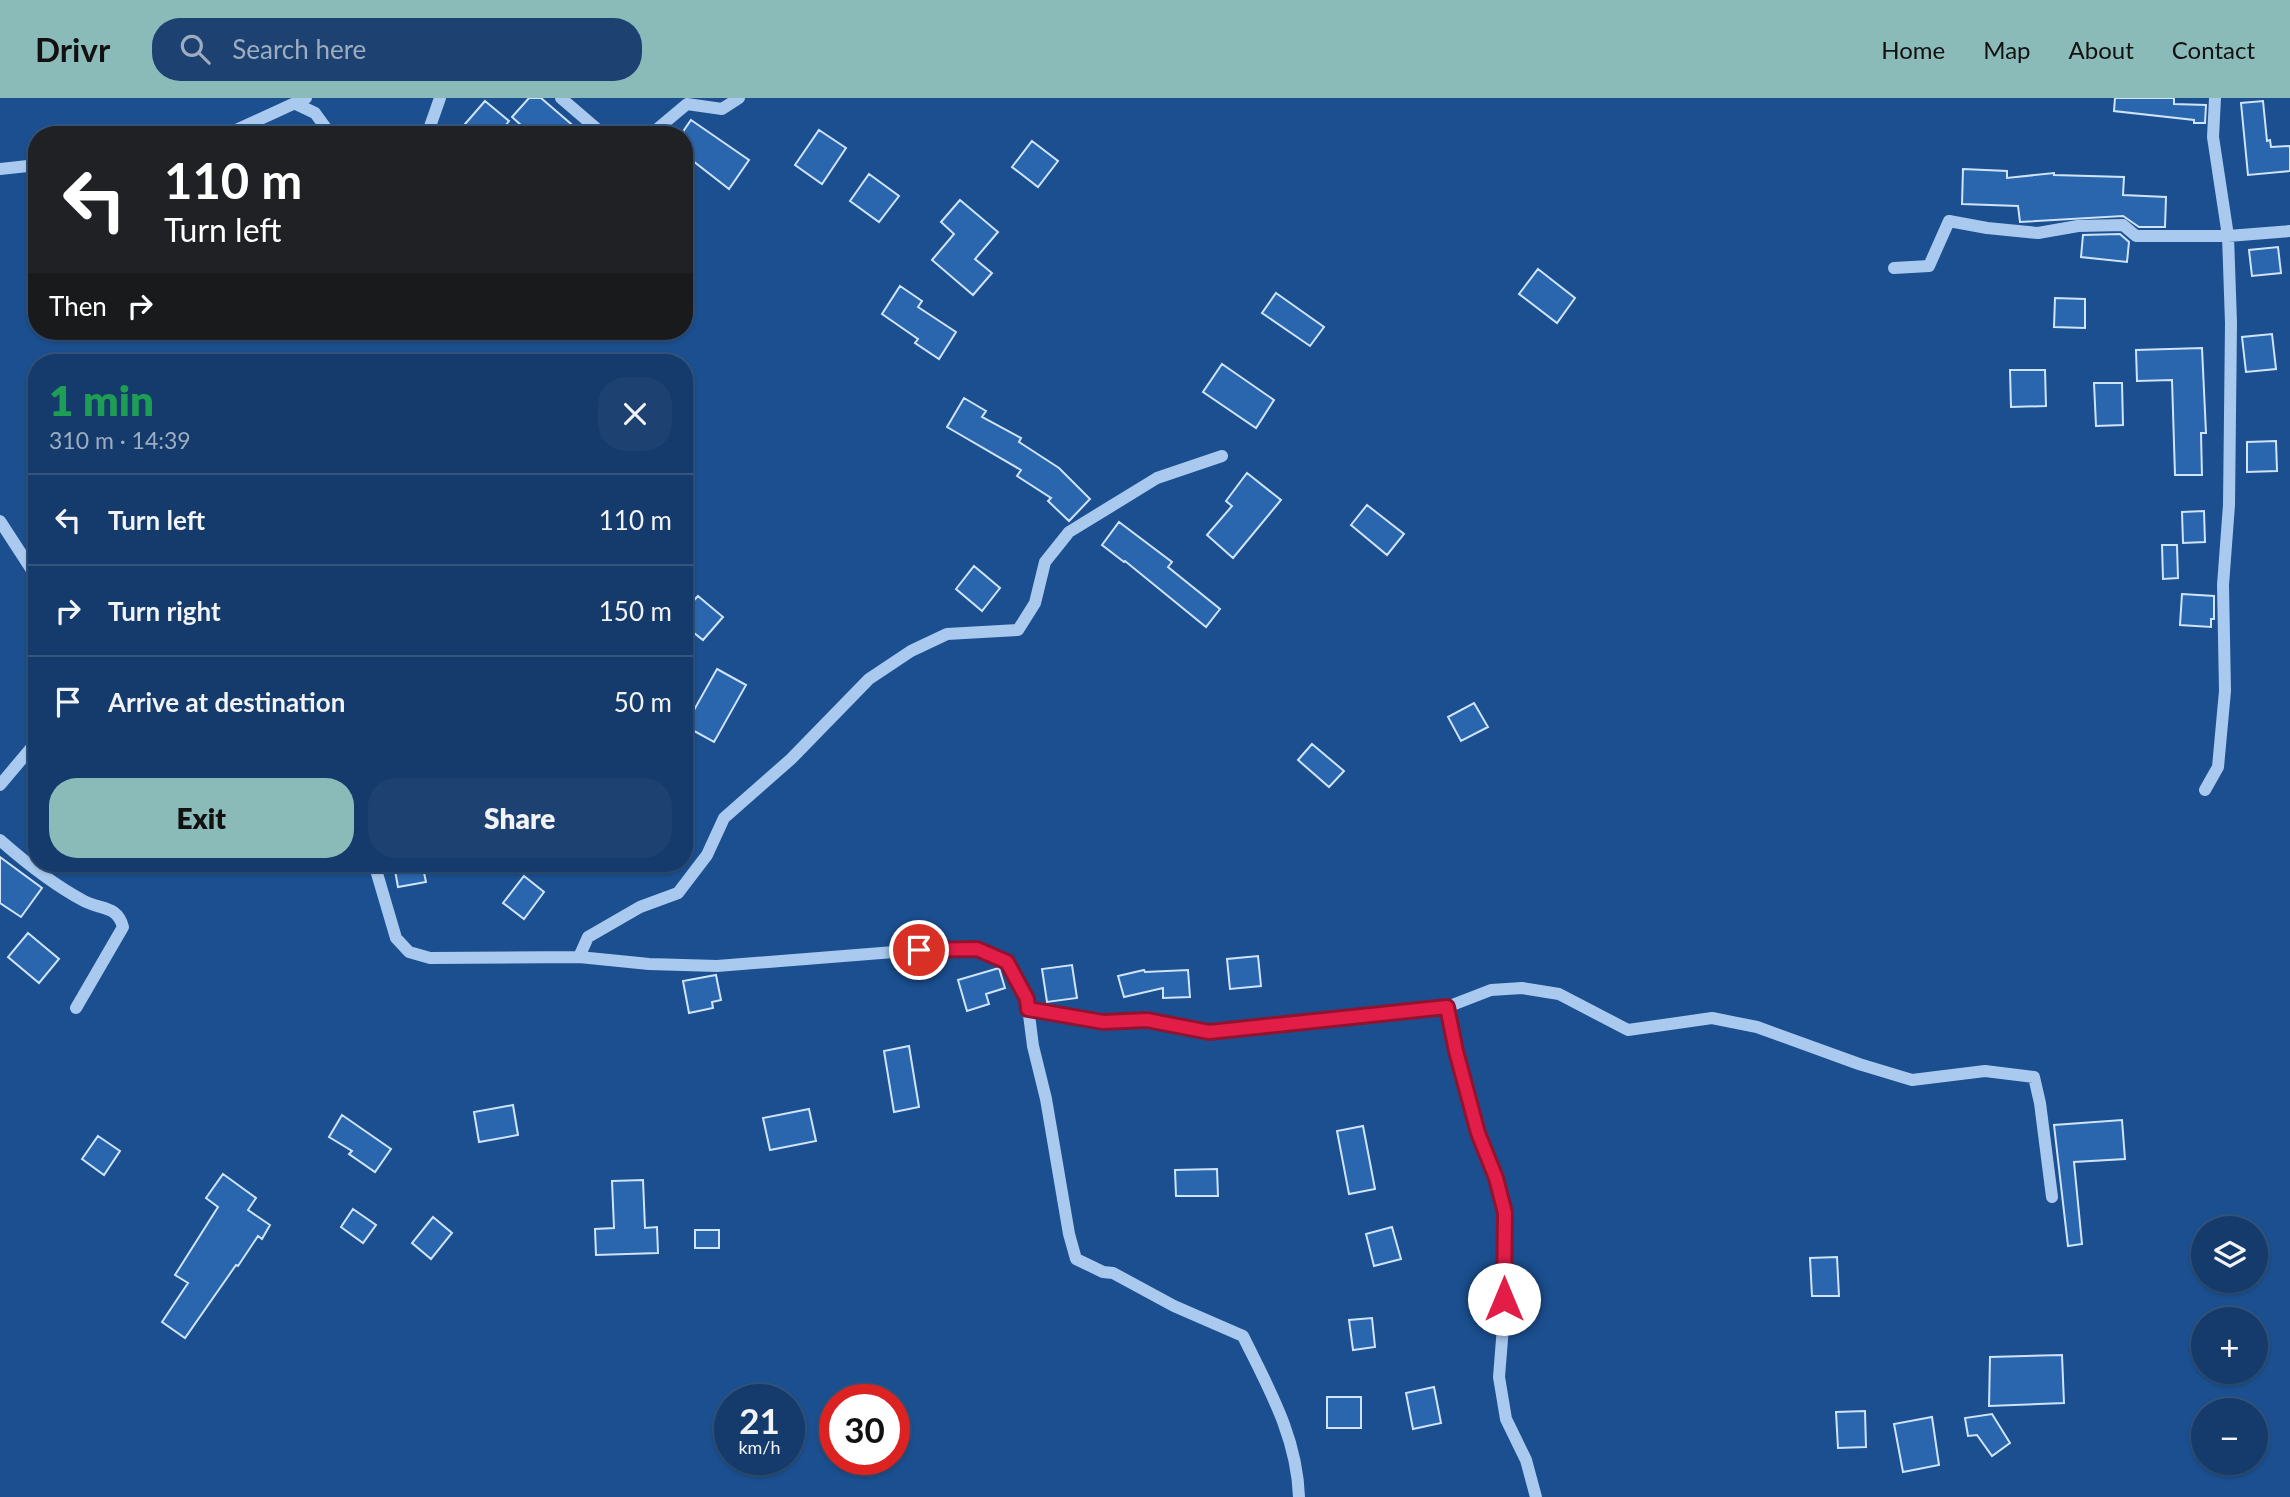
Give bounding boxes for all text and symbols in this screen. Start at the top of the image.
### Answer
search box [152,18,642,81]
text: Drivr [35,29,110,69]
icon: search [176,30,214,68]
text: Search here [232,33,366,65]
text: Home [1881,35,1945,64]
text: Map [1983,35,2031,64]
text: About [2069,35,2134,64]
text: Contact [2172,35,2255,64]
text: 110 m [164,151,302,209]
icon: left [49,154,140,245]
text: Turn left [164,210,281,249]
icon: right [121,287,159,325]
text: Then [49,290,107,322]
text: 1 min [49,375,154,425]
button: close [598,377,672,451]
text: 310 m · 14:39 [49,426,191,454]
icon: left [49,501,87,539]
text: Turn left [108,504,205,536]
text: 110 m [599,504,672,536]
icon: right [49,592,87,630]
text: Turn right [108,595,221,627]
text: 150 m [599,595,672,627]
icon: arrive [49,683,87,721]
text: Arrive at destination [108,686,345,718]
text: 50 m [614,686,672,718]
button: Exit [49,778,354,858]
button: Share [368,778,672,858]
pin [889,920,949,980]
icon: arrive [900,931,938,969]
map controls [2191,1216,2268,1475]
button: layers [2191,1216,2268,1293]
position arrow [1467,1262,1541,1336]
button: + [2191,1307,2268,1384]
speed limit sign: 30 [819,1384,910,1475]
button: − [2191,1398,2268,1475]
text: 21 [739,1399,780,1441]
text: km/h [738,1436,781,1458]

